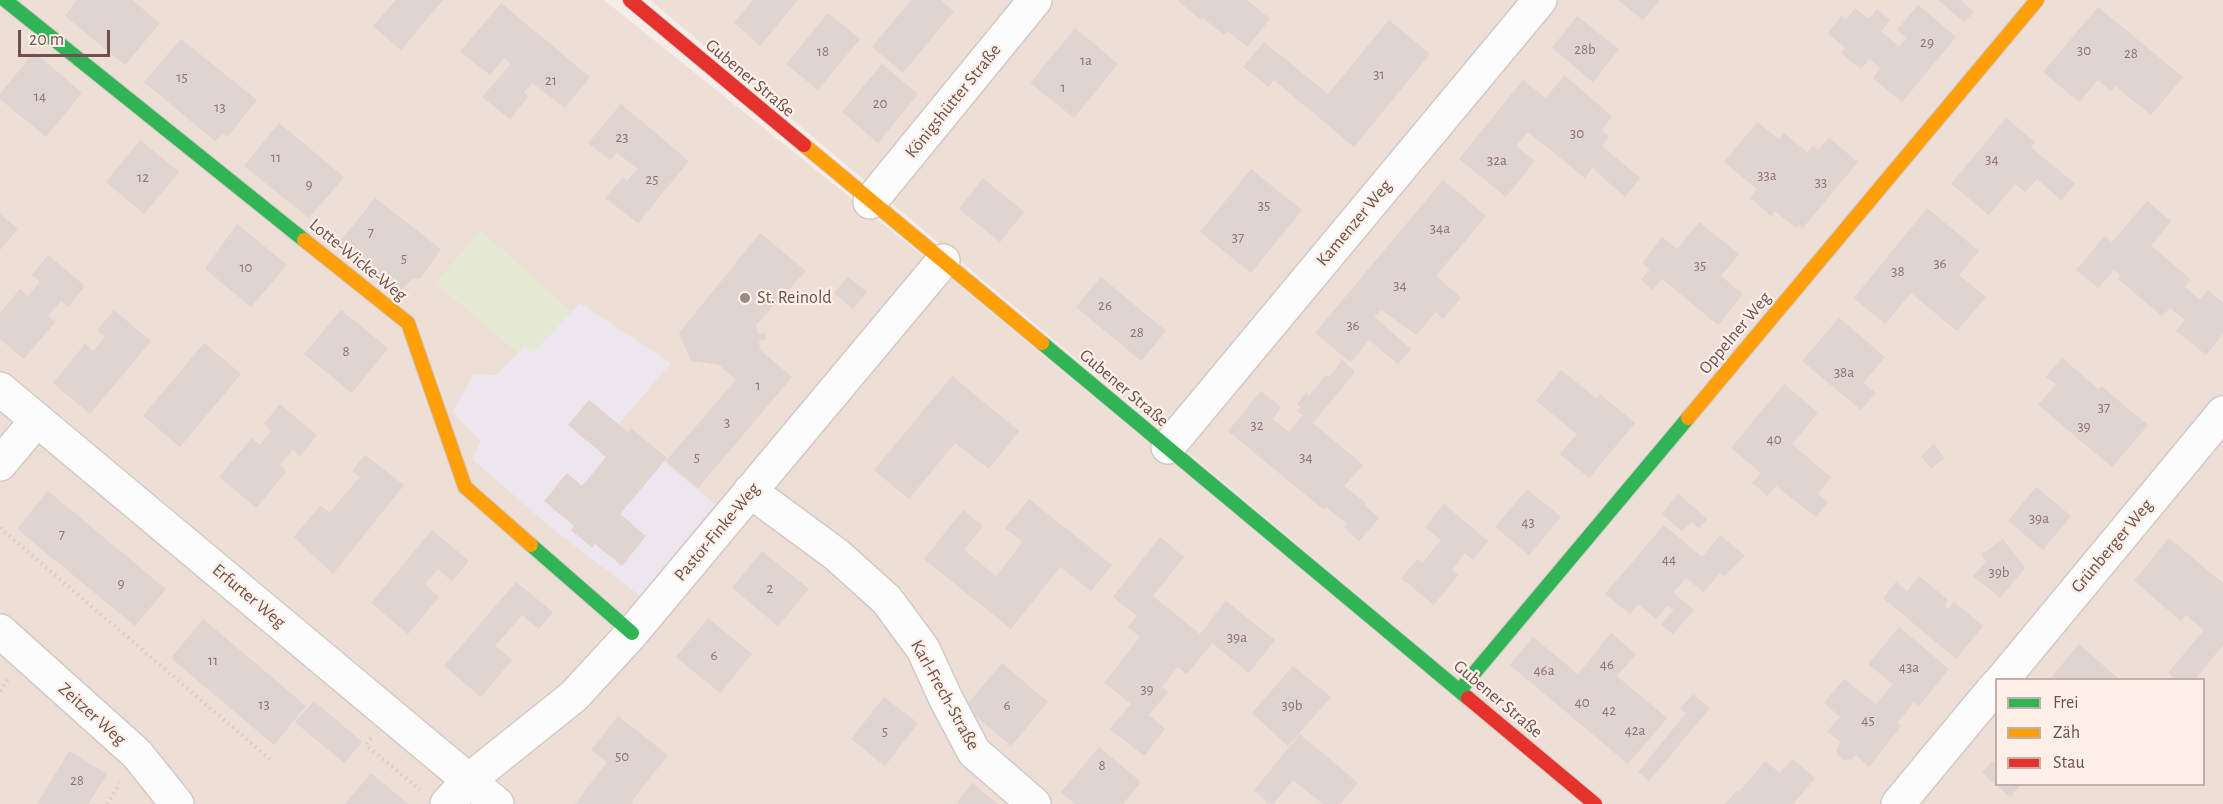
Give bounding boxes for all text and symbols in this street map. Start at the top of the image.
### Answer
scale bar [21,18,112,56]
text: 20 m [29,31,64,49]
house number: 29 [1920,33,1934,51]
street label: Gubener Straße [701,34,799,122]
street label: Königshütter Straße [900,40,1006,162]
house number: 28b [1574,40,1596,58]
house number: 30 [2077,41,2091,59]
house number: 18 [817,42,829,60]
house number: 28 [2124,44,2138,62]
house number: 1a [1080,51,1092,69]
house number: 31 [1373,65,1385,83]
house number: 15 [176,68,188,86]
house number: 21 [545,71,557,89]
house number: 1 [1060,78,1066,96]
house number: 14 [34,87,46,105]
house number: 20 [873,94,887,112]
house number: 13 [214,98,226,116]
house number: 30 [1570,124,1584,142]
house number: 23 [615,128,629,146]
house number: 11 [271,148,281,166]
house number: 34 [1985,150,1999,168]
house number: 32a [1487,151,1507,169]
house number: 33a [1757,166,1777,184]
house number: 12 [137,168,149,186]
house number: 25 [645,170,659,188]
house number: 33 [1815,173,1827,191]
house number: 9 [305,175,313,193]
street label: Kamenzer Weg [1312,175,1396,271]
house number: 35 [1258,196,1270,214]
street label: Lotte-Wicke-Weg [305,214,411,306]
house number: 34a [1430,219,1450,237]
house number: 7 [368,223,374,241]
house number: 37 [1232,228,1244,246]
house number: 5 [401,249,407,267]
house number: 36 [1933,254,1947,272]
house number: 35 [1694,256,1706,274]
house number: 10 [239,258,253,276]
house number: 38 [1891,262,1905,280]
house number: 34 [1393,276,1407,294]
place label: St. Reinold [757,287,832,309]
street label: Oppelner Weg [1694,287,1776,379]
marker: St. Reinold [738,291,752,305]
house number: 26 [1098,296,1112,314]
house number: 36 [1346,316,1360,334]
house number: 28 [1130,323,1144,341]
house number: 8 [342,342,350,360]
street label: Gubener Straße [1075,344,1173,432]
house number: 38a [1834,363,1854,381]
house number: 1 [755,376,761,394]
house number: 37 [2098,398,2110,416]
house number: 3 [724,413,730,431]
house number: 32 [1250,416,1264,434]
house number: 39 [2077,417,2091,435]
house number: 40 [1766,430,1782,448]
house number: 5 [694,448,700,466]
house number: 34 [1299,448,1313,466]
street label: Pastor-Finke-Weg [669,478,765,586]
street label: Grünberger Weg [2066,495,2158,597]
house number: 39a [2029,509,2049,527]
house number: 43 [1521,513,1535,531]
house number: 7 [59,525,65,543]
house number: 44 [1662,550,1676,568]
street label: Erfurter Weg [208,559,290,633]
house number: 39b [1989,563,2009,581]
house number: 9 [117,574,125,592]
house number: 2 [767,579,773,597]
house number: 39a [1227,628,1247,646]
street label: Karl-Frech-Straße [906,636,984,754]
house number: 6 [710,646,718,664]
house number: 11 [208,651,218,669]
street label: Gubener Straße [1449,655,1547,743]
house number: 46 [1600,655,1614,673]
house number: 43a [1899,658,1919,676]
house number: 46a [1533,661,1555,679]
street label: Zeitzer Weg [54,678,130,750]
legend [1995,678,2205,786]
house number: 39 [1140,680,1154,698]
house number: 40 [1574,693,1590,711]
text: Frei [2053,694,2079,712]
house number: 13 [258,695,270,713]
house number: 6 [1003,696,1011,714]
house number: 39b [1282,696,1302,714]
house number: 42 [1602,701,1616,719]
house number: 45 [1861,711,1875,729]
house number: 42a [1625,721,1645,739]
house number: 5 [882,722,888,740]
text: Zäh [2053,724,2080,742]
house number: 50 [615,747,629,765]
text: Stau [2053,754,2085,772]
house number: 8 [1098,756,1106,774]
house number: 28 [70,771,84,789]

